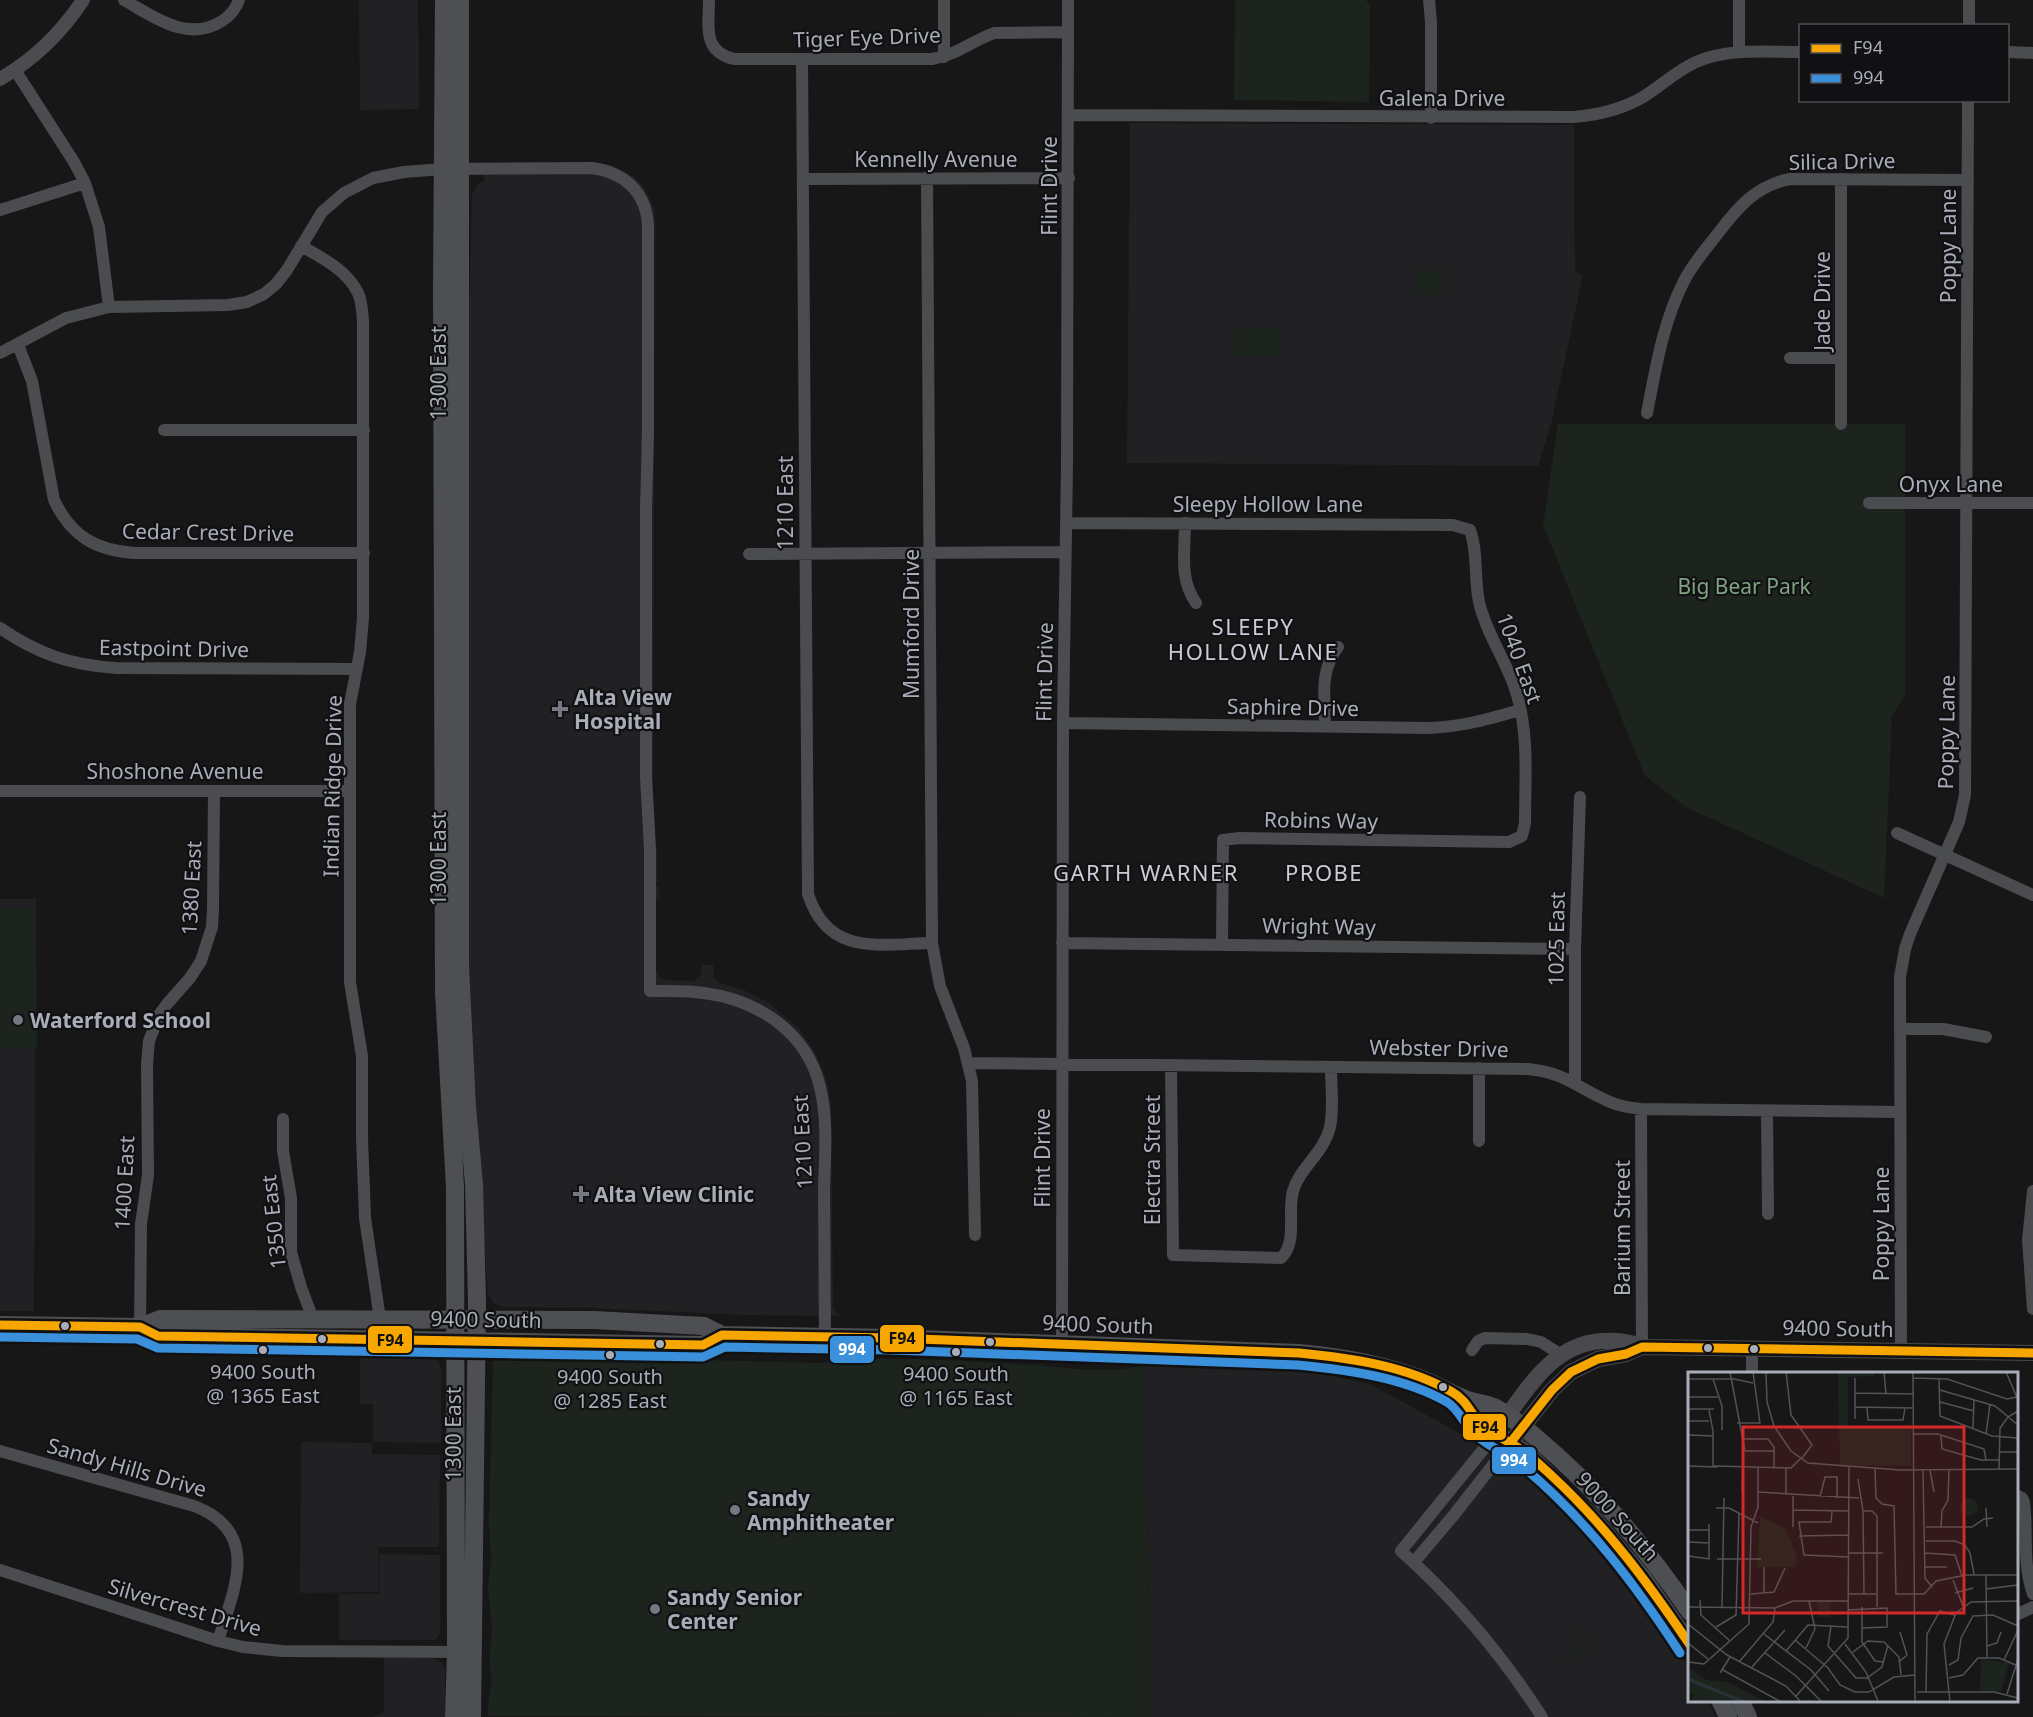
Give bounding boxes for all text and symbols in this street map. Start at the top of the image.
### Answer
street label: Tiger Eye Drive [793,20,941,54]
legend [1799,24,2009,102]
text: F94 [1853,35,1883,59]
text: 994 [1853,65,1884,89]
street label: Galena Drive [1379,84,1505,112]
street label: Flint Drive [1035,136,1063,236]
street label: Kennelly Avenue [854,145,1018,173]
street label: Silica Drive [1788,146,1896,176]
street label: Poppy Lane [1934,189,1962,303]
street label: Jade Drive [1808,251,1836,353]
street label: 1300 East [424,325,452,420]
street label: 1210 East [771,455,799,550]
street label: Onyx Lane [1899,470,2003,498]
street label: Sleepy Hollow Lane [1173,490,1363,518]
street label: Cedar Crest Drive [122,516,294,548]
street label: Mumford Drive [897,549,925,699]
park label: Big Bear Park [1677,572,1811,600]
street label: 1040 East [1491,609,1549,708]
district label: SLEEPY HOLLOW LANE [1168,611,1338,666]
street label: Flint Drive [1029,622,1059,722]
street label: Eastpoint Drive [99,633,249,663]
street label: Poppy Lane [1931,674,1961,790]
place label: Alta View Hospital [574,683,672,735]
street label: Saphire Drive [1227,692,1359,722]
street label: Indian Ridge Drive [316,695,348,877]
marker: Alta View Hospital [551,700,569,718]
street label: Shoshone Avenue [87,757,263,785]
street label: Robins Way [1264,805,1379,835]
street label: 1300 East [424,811,452,906]
street label: 1380 East [175,840,207,936]
district label: GARTH WARNER [1053,857,1239,887]
district label: PROBE [1285,857,1363,887]
street label: 1025 East [1541,891,1571,987]
street label: Wright Way [1262,911,1376,941]
place label: Waterford School [30,1006,211,1034]
marker: Waterford School [11,1013,25,1027]
street label: Webster Drive [1369,1033,1509,1063]
street label: 1210 East [786,1094,818,1190]
street label: Electra Street [1138,1094,1166,1225]
street label: Flint Drive [1028,1108,1056,1208]
street label: 1400 East [108,1135,140,1231]
street label: Barium Street [1608,1159,1636,1296]
street label: Poppy Lane [1867,1167,1895,1281]
street label: 1350 East [254,1173,292,1271]
place label: Alta View Clinic [594,1180,754,1208]
marker: Alta View Clinic [572,1185,590,1203]
street label: 9400 South [430,1304,542,1334]
street label: 9400 South [1042,1308,1154,1340]
street label: 9400 South [1782,1313,1894,1343]
unlabelled marker [59,1320,71,1332]
line badge: F94 [879,1324,925,1353]
line badge: F94 [367,1325,413,1354]
text: F94 [888,1327,916,1349]
text: F94 [376,1329,404,1351]
unlabelled marker [316,1333,328,1345]
line badge: 994 [829,1335,875,1364]
unlabelled marker [984,1336,996,1348]
unlabelled marker [654,1338,666,1350]
text: 994 [838,1338,866,1360]
unlabelled marker [1702,1342,1714,1354]
unlabelled marker [1748,1343,1760,1355]
marker: 9400 South @ 1365 East [257,1344,269,1356]
marker: 9400 South @ 1165 East [950,1346,962,1358]
marker: 9400 South @ 1285 East [604,1349,616,1361]
place label: 9400 South @ 1365 East [206,1358,320,1409]
place label: 9400 South @ 1165 East [899,1360,1013,1411]
place label: 9400 South @ 1285 East [553,1363,667,1414]
inset map [1688,1372,2018,1702]
unlabelled marker [1437,1381,1449,1393]
street label: 1300 East [439,1386,467,1481]
line badge: F94 [1462,1413,1507,1441]
text: F94 [1471,1416,1499,1438]
street label: Sandy Hills Drive [44,1431,210,1503]
line badge: 994 [1491,1446,1537,1475]
text: 994 [1500,1449,1528,1471]
street label: 9000 South [1570,1465,1666,1567]
place label: Sandy Amphitheater [747,1484,895,1536]
marker: Sandy Amphitheater [728,1503,742,1517]
street label: Silvercrest Drive [105,1572,265,1642]
place label: Sandy Senior Center [667,1583,803,1635]
marker: Sandy Senior Center [648,1602,662,1616]

